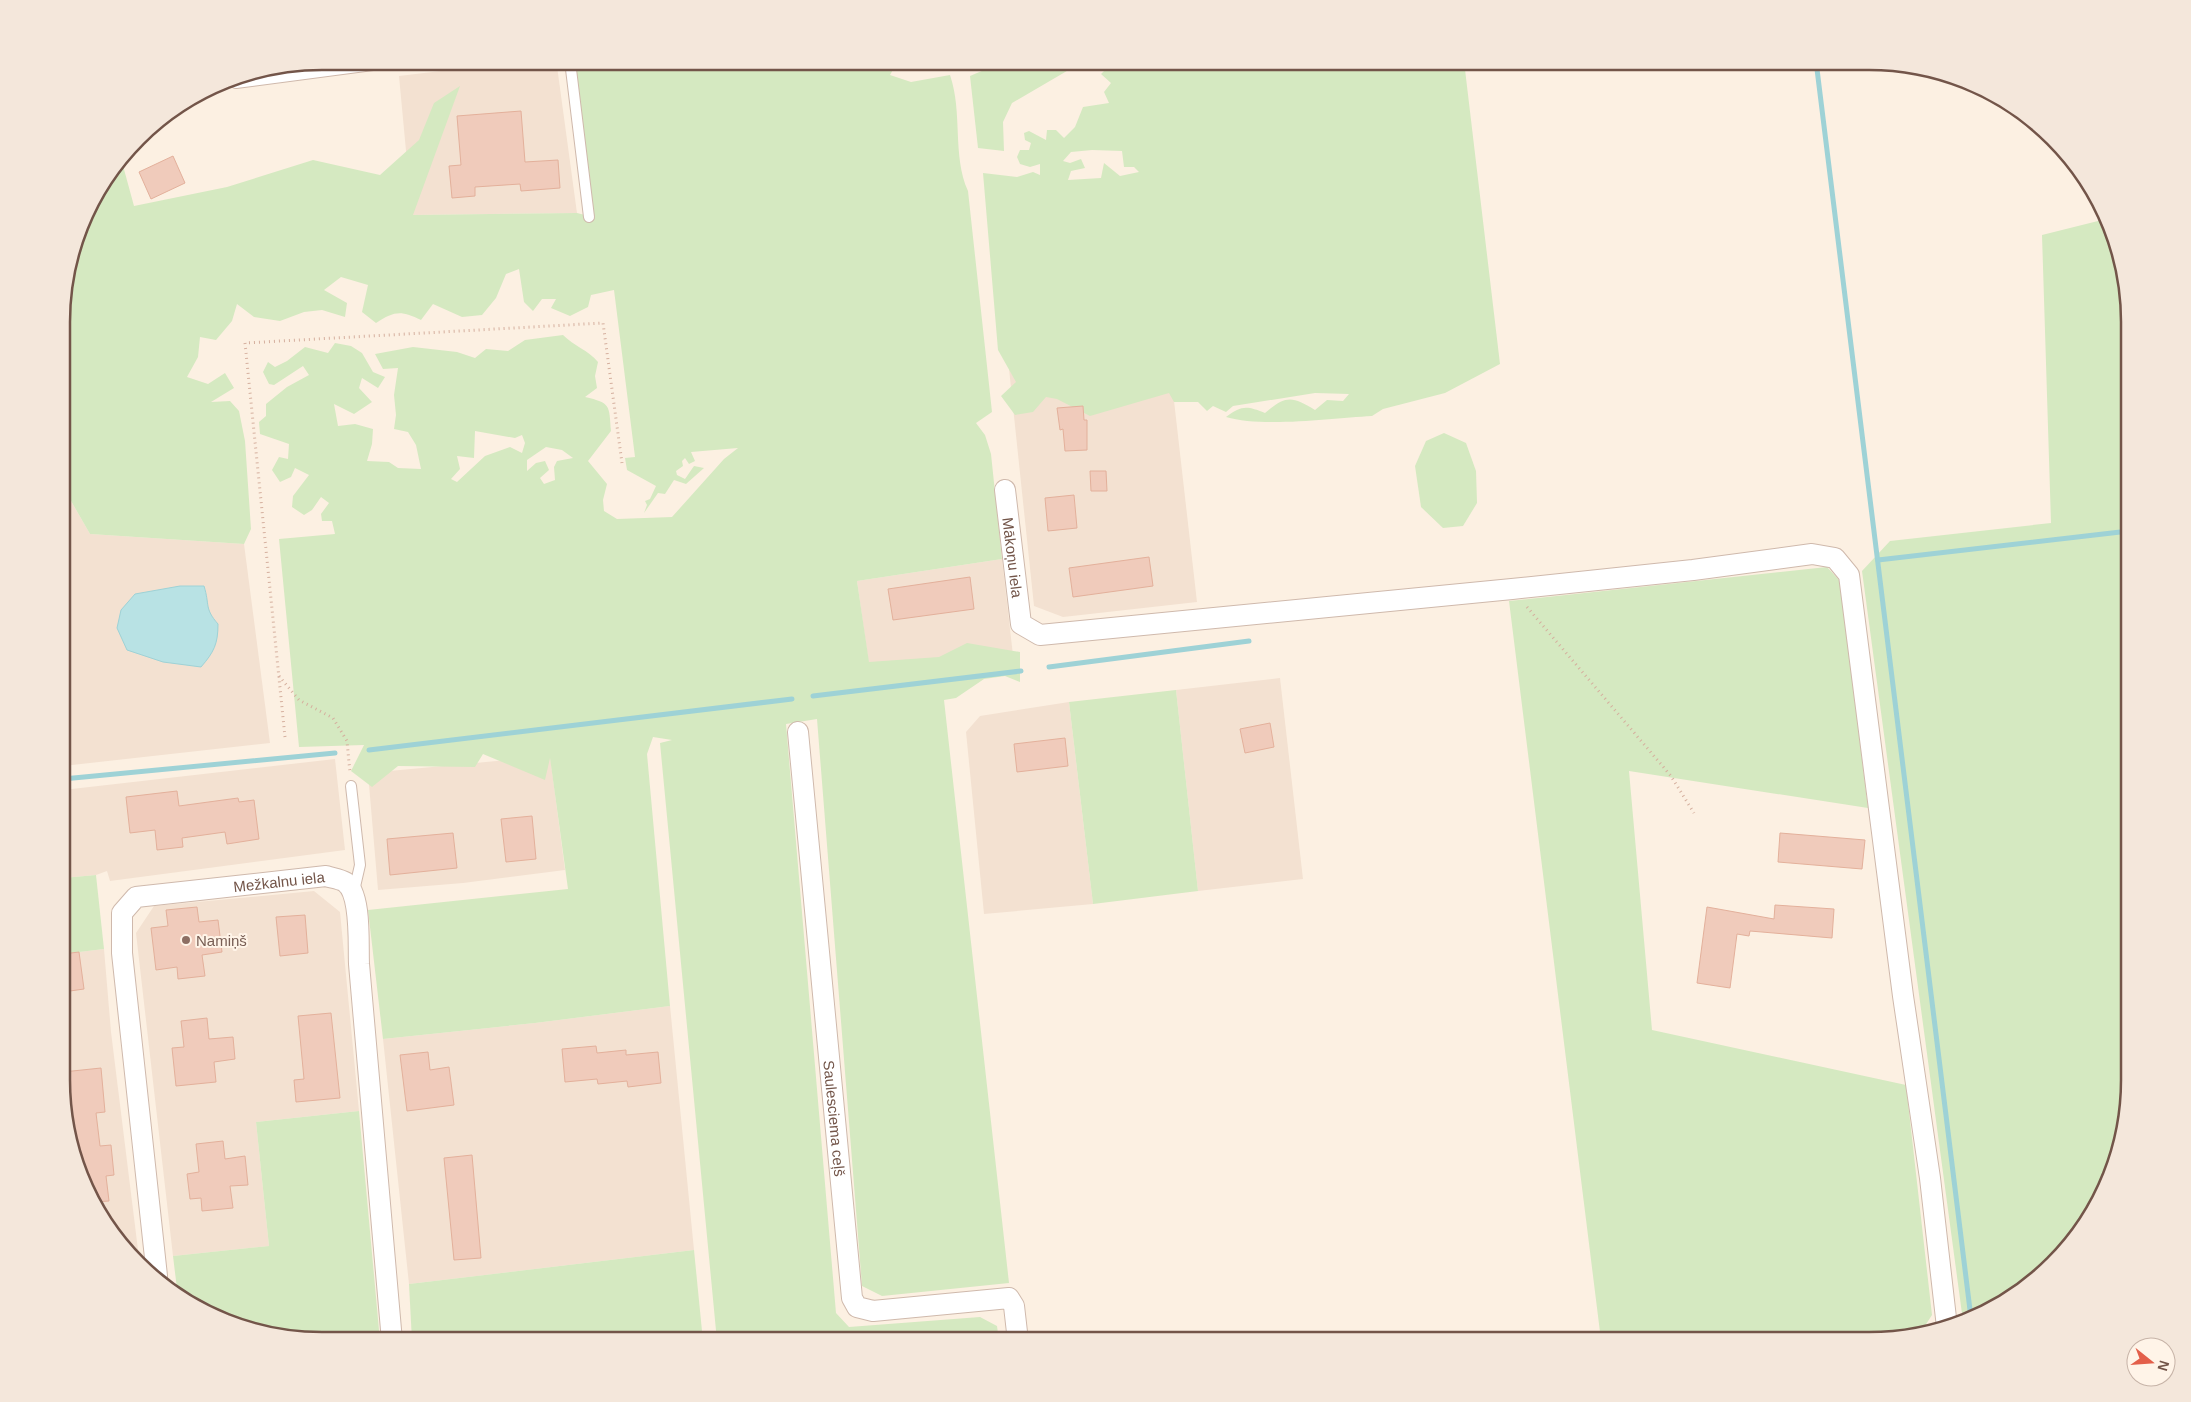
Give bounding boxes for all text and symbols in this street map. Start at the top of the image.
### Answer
street label: Mākoņu iela [1000,516,1026,599]
street label: Mežkalnu iela [232,868,326,895]
place label: Namiņš [196,932,247,949]
marker: Namiņš [180,934,192,946]
street label: Saulesciema ceļš [821,1059,849,1177]
north arrow [2126,1337,2176,1387]
text: N [2154,1359,2173,1373]

